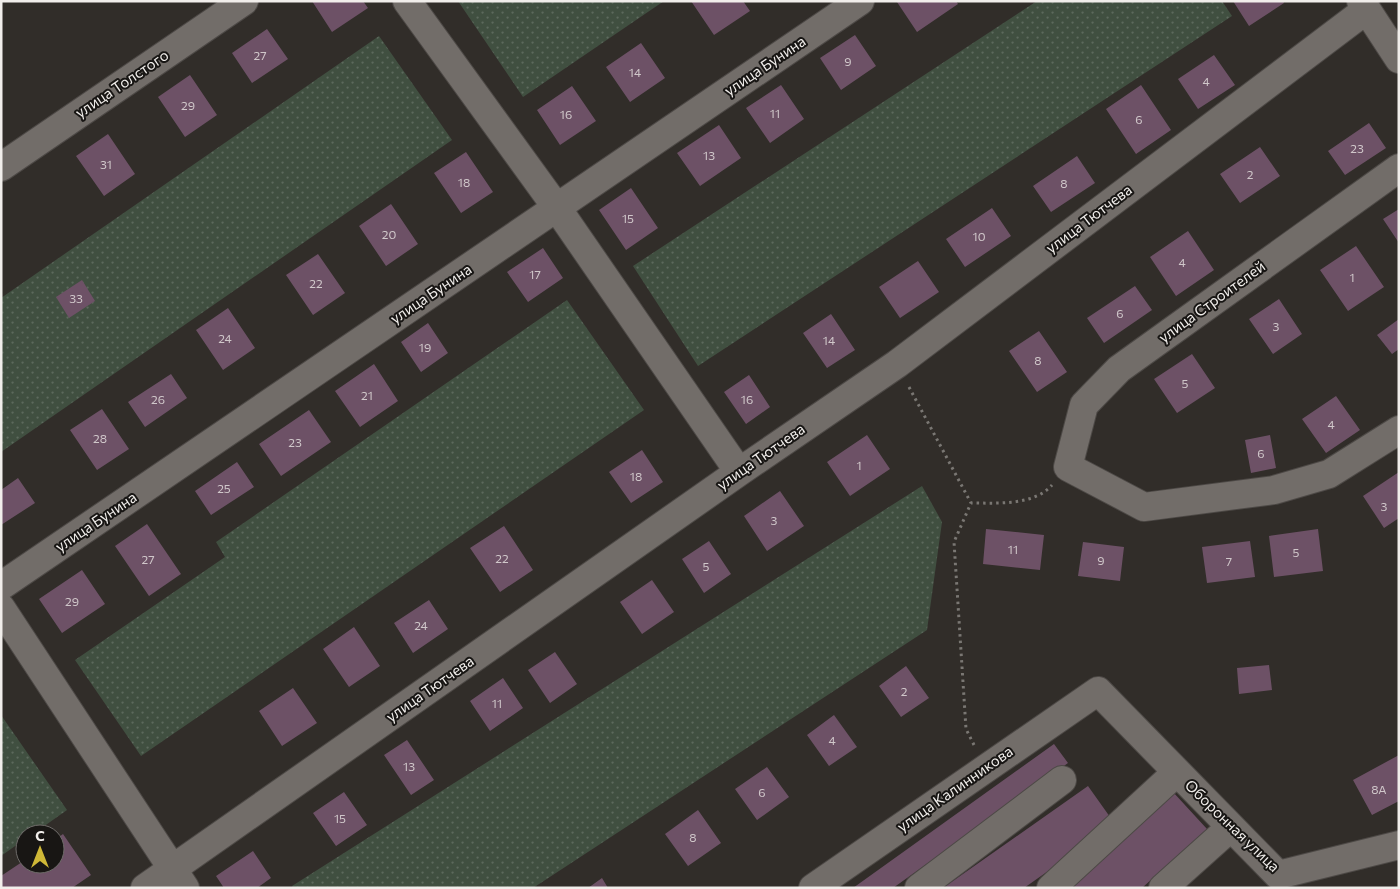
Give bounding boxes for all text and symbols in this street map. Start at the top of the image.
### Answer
street label: улица Бунина [720,31,809,99]
street label: улица Толстого [71,45,172,121]
house number: 27 [254,48,266,62]
house number: 9 [844,54,852,68]
house number: 14 [629,65,641,79]
house number: 4 [1202,74,1210,88]
house number: 29 [181,98,195,112]
house number: 11 [770,106,780,120]
house number: 16 [560,107,572,121]
house number: 6 [1135,112,1143,126]
house number: 23 [1350,141,1364,155]
house number: 13 [703,148,715,162]
house number: 31 [100,157,112,171]
house number: 2 [1247,167,1254,181]
house number: 18 [458,175,470,189]
house number: 8 [1060,176,1068,190]
street label: улица Тютчева [1042,180,1135,256]
house number: 15 [622,211,634,225]
house number: 20 [382,227,396,241]
house number: 10 [973,229,986,243]
house number: 4 [1178,255,1186,269]
street label: улица Строителей [1155,256,1268,346]
street label: улица Бунина [386,259,475,327]
house number: 17 [529,267,541,281]
house number: 1 [1349,270,1355,284]
house number: 22 [309,276,323,290]
house number: 33 [69,291,83,305]
house number: 6 [1116,306,1124,320]
house number: 3 [1273,319,1280,333]
house number: 24 [218,331,232,345]
house number: 14 [823,333,835,347]
house number: 19 [419,340,431,354]
house number: 8 [1034,353,1042,367]
house number: 5 [1182,376,1189,390]
house number: 21 [361,388,373,402]
house number: 26 [151,392,165,406]
house number: 16 [741,392,753,406]
house number: 4 [1327,417,1335,431]
street label: улица Тютчева [713,419,808,493]
house number: 28 [93,431,107,445]
house number: 23 [288,435,302,449]
house number: 6 [1257,446,1265,460]
house number: 1 [856,458,862,472]
house number: 18 [630,469,642,483]
house number: 25 [217,481,231,495]
street label: улица Бунина [51,487,140,555]
house number: 3 [1381,499,1388,513]
house number: 3 [771,513,778,527]
house number: 11 [1008,542,1018,556]
house number: 5 [1293,545,1300,559]
house number: 22 [495,551,509,565]
house number: 27 [142,552,154,566]
house number: 9 [1097,553,1105,567]
house number: 7 [1226,554,1232,568]
house number: 5 [703,559,710,573]
house number: 29 [65,594,79,608]
house number: 24 [414,618,428,632]
street label: улица Тютчева [382,651,477,725]
house number: 2 [901,684,908,698]
house number: 11 [492,696,502,710]
house number: 4 [828,733,836,747]
street label: улица Калинникова [893,741,1016,835]
house number: 13 [403,759,415,773]
street label: Оборонная улица [1182,775,1284,875]
house number: 8А [1371,782,1387,796]
house number: 6 [758,785,766,799]
house number: 15 [334,811,346,825]
north arrow [15,824,65,874]
text: С [35,827,45,844]
house number: 8 [689,830,697,844]

